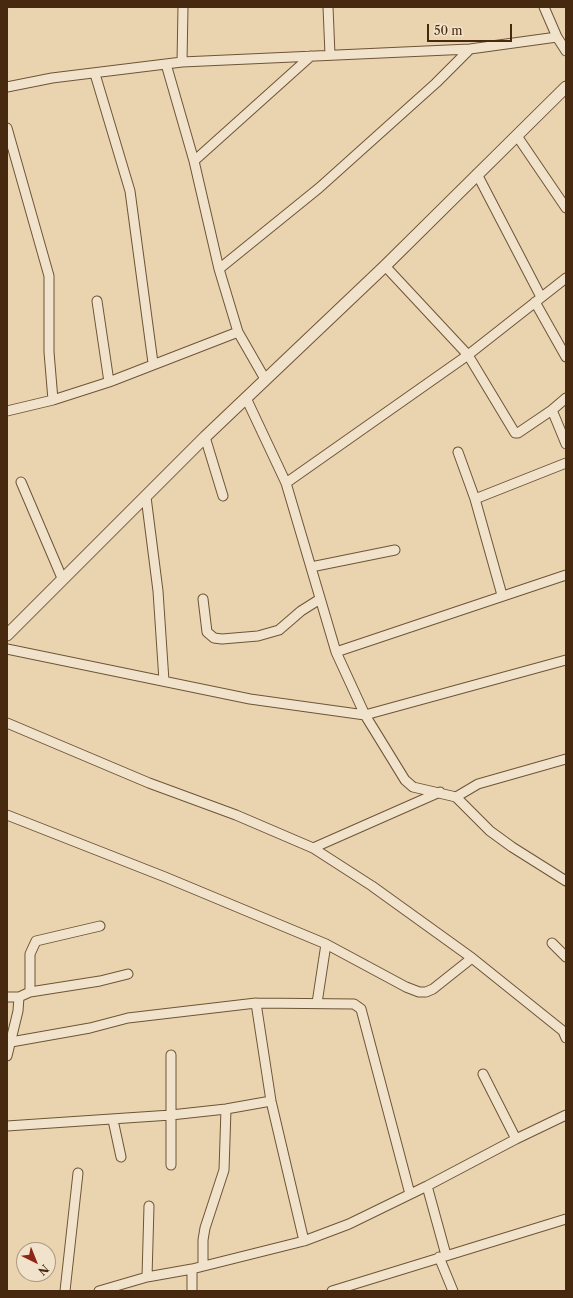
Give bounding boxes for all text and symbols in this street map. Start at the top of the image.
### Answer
scale bar [429,16,514,42]
text: 50 m [434,23,463,38]
north arrow [16,1242,56,1282]
text: N [35,1262,52,1278]

